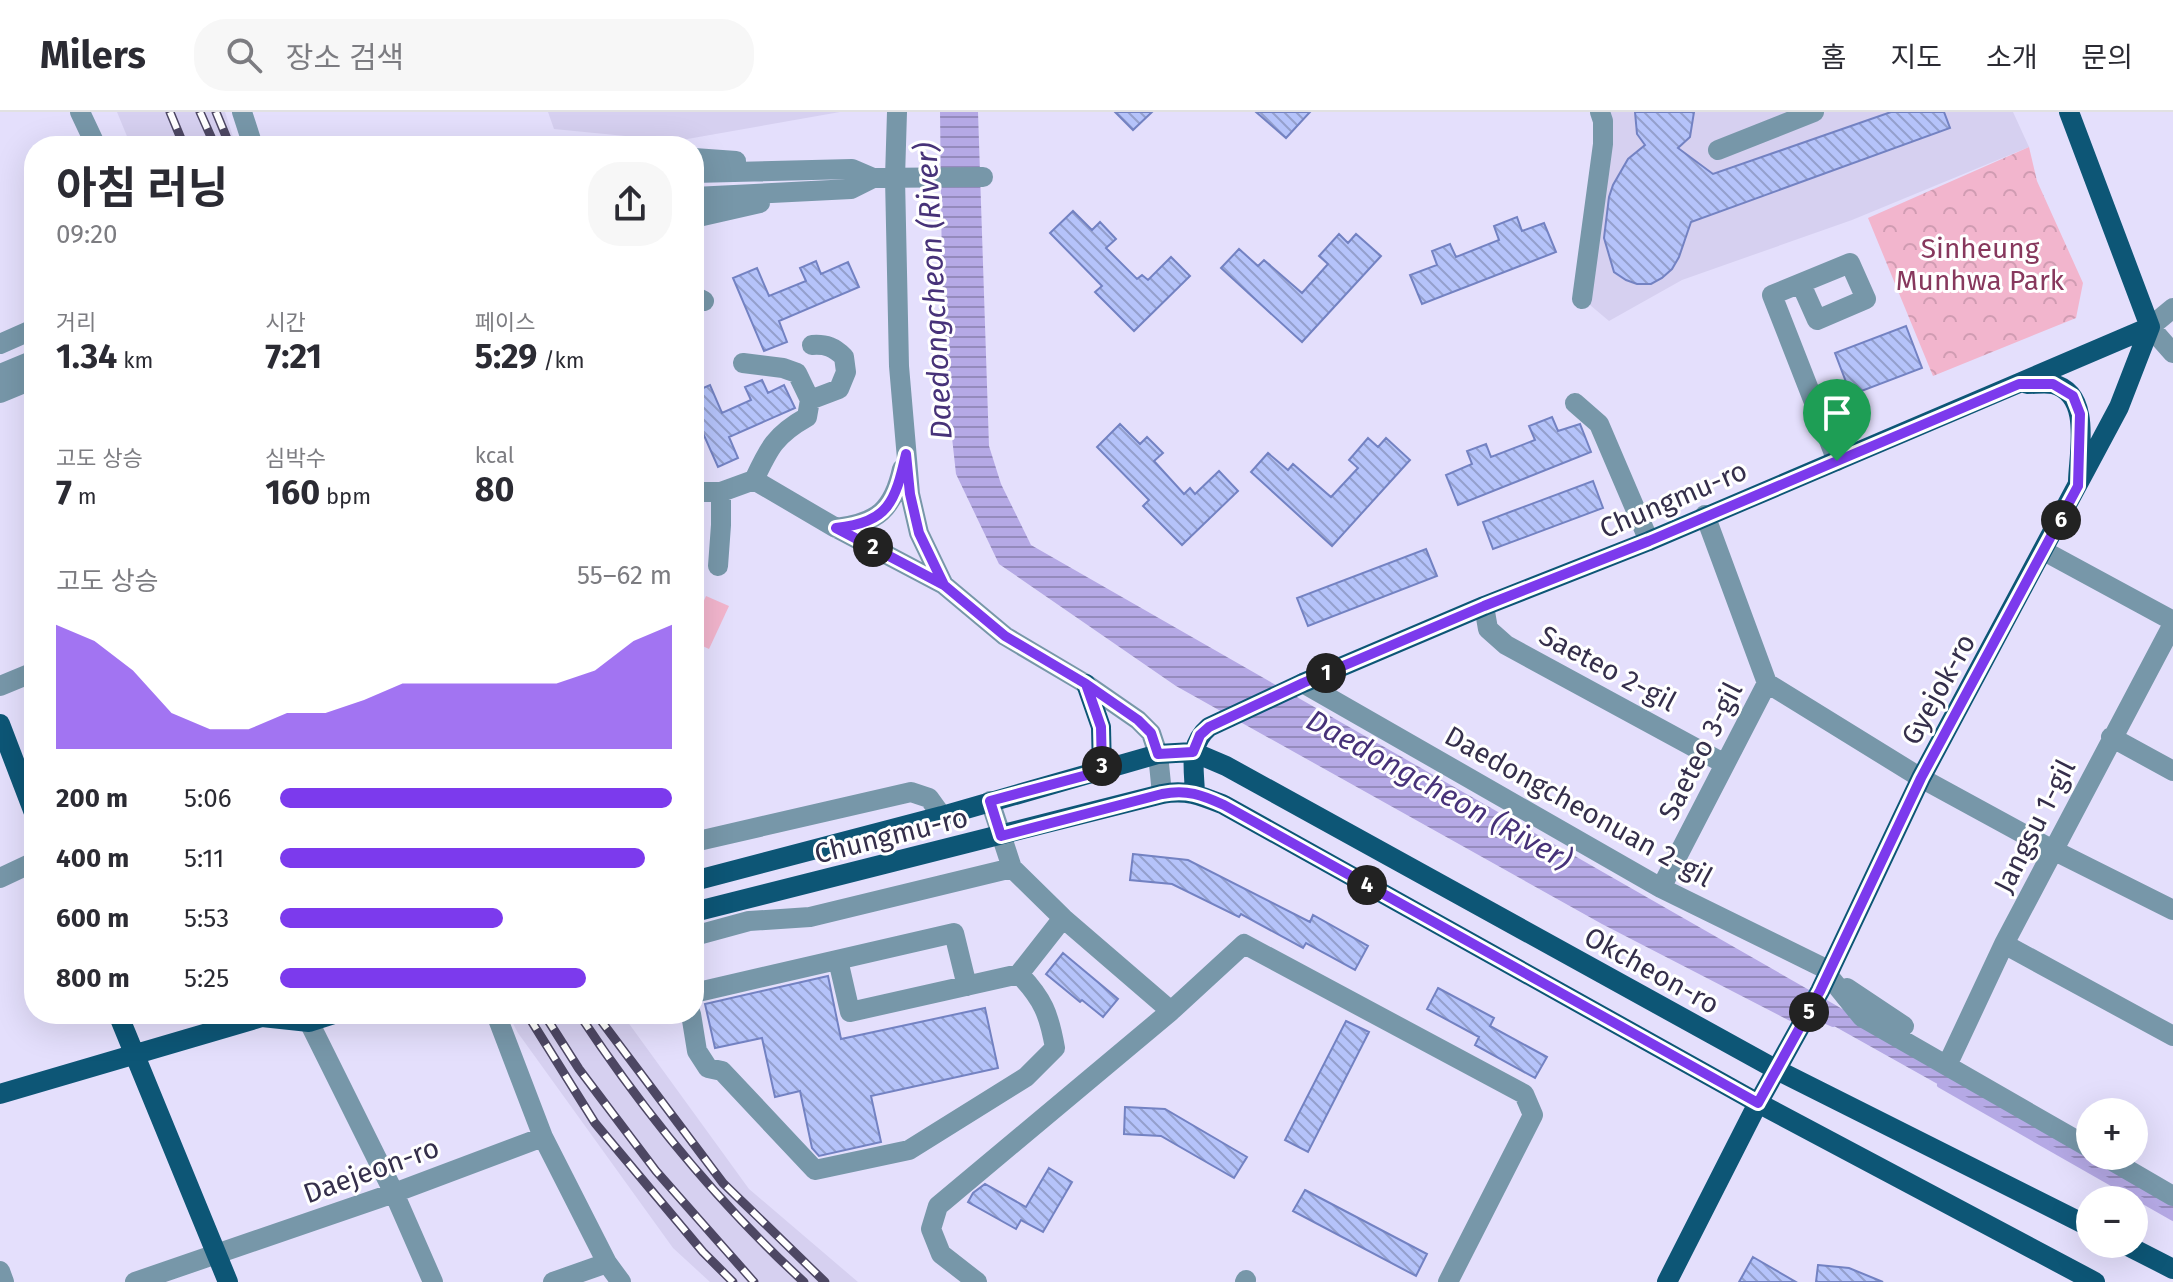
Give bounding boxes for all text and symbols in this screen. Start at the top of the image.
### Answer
search box [194,19,754,91]
text: Milers [40,32,146,78]
icon: search [222,33,266,77]
text: 장소 검색 [286,40,404,76]
text: 홈 [1821,41,1846,74]
text: 지도 [1890,41,1942,74]
text: 소개 [1986,41,2037,74]
text: 문의 [2081,41,2133,74]
water label: Daedongcheon (River) [908,141,960,441]
text: 아침 러닝 [56,162,228,215]
button: share [588,162,672,246]
text: 09:20 [56,219,118,250]
park label: Sinheung Munhwa Park [1896,232,2065,297]
text: 거리 [56,309,96,336]
text: 시간 [265,309,306,336]
text: 페이스 [475,309,535,336]
text: 1.34 [56,336,117,377]
text: 7:21 [265,336,322,377]
text: 5:29 [475,336,537,377]
text: km [117,347,153,374]
text: /km [537,347,585,374]
pin [1803,379,1871,461]
icon: arrive [1815,391,1859,435]
text: kcal [475,442,514,469]
text: 고도 상승 [56,445,143,472]
text: 심박수 [265,445,326,472]
street label: Chungmu-ro [1595,454,1752,545]
text: 80 [475,469,514,510]
text: 7 [56,472,72,513]
text: 160 [265,472,320,513]
text: m [72,483,97,510]
text: bpm [320,483,371,510]
pin: 6 [2041,500,2081,540]
text: 6 [2055,506,2067,533]
pin: 2 [853,527,893,567]
text: 2 [867,533,879,560]
text: 55–62 m [577,560,672,591]
text: 고도 상승 [56,566,159,597]
street label: Saeteo 2-gil [1534,619,1682,718]
street label: Gyejok-ro [1894,628,1982,750]
pin: 1 [1306,653,1346,693]
text: 1 [1321,659,1331,686]
street label: Saeteo 3-gil [1652,677,1749,826]
water label: Daedongcheon (River) [1300,702,1578,878]
street label: Daedongcheonuan 2-gil [1439,719,1718,894]
pin: 3 [1082,746,1122,786]
text: 3 [1096,752,1108,779]
street label: Jangsu 1-gil [1987,754,2082,898]
text: 200 m [56,783,128,814]
text: 5:06 [184,783,232,814]
street label: Chungmu-ro [811,800,971,870]
text: 400 m [56,843,129,874]
text: 5:11 [184,843,224,874]
pin: 4 [1347,865,1387,905]
text: 4 [1361,871,1373,898]
text: 600 m [56,903,129,934]
text: 5:53 [184,903,229,934]
street label: Okcheon-ro [1579,920,1725,1021]
text: 800 m [56,963,130,994]
text: 5:25 [184,963,229,994]
pin: 5 [1789,992,1829,1032]
text: 5 [1803,998,1815,1025]
map controls [2076,1098,2148,1258]
button: + [2076,1098,2148,1170]
street label: Daejeon-ro [299,1131,443,1210]
button: − [2076,1186,2148,1258]

